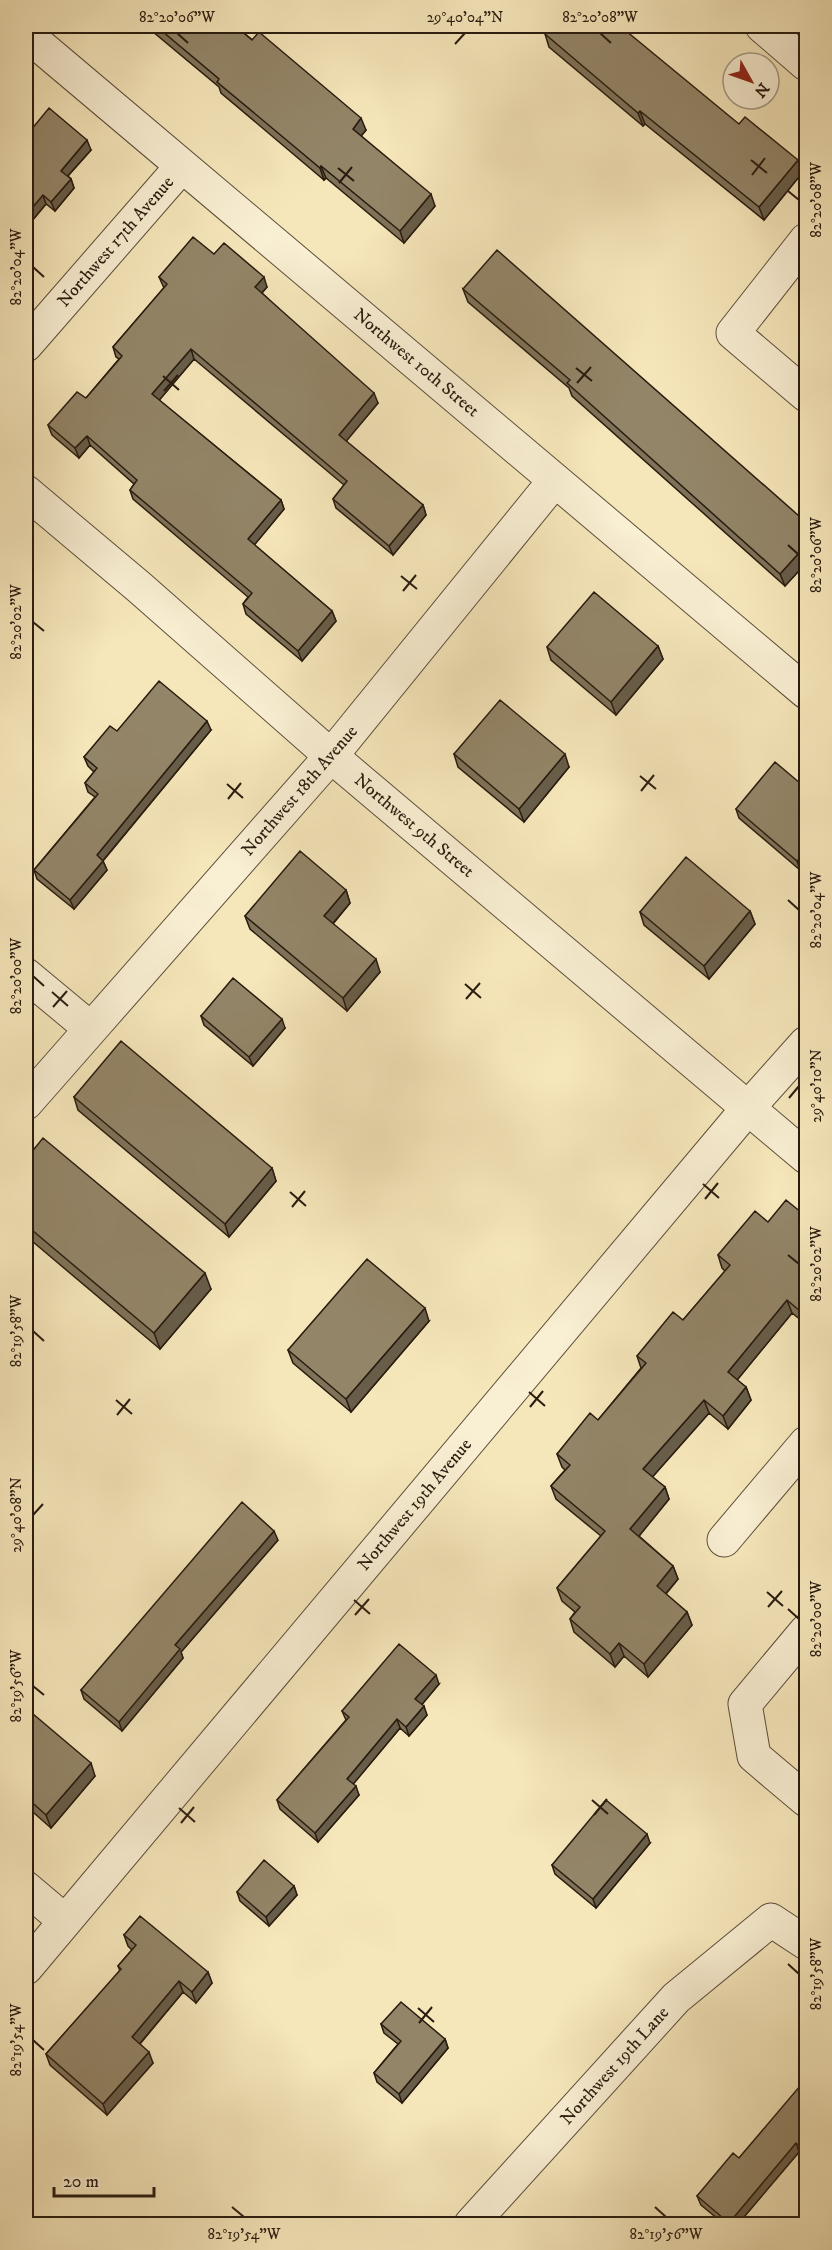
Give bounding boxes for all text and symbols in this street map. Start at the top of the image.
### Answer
text: 82°20'06"W [139,8,215,27]
text: 29°40'04"N [427,8,503,27]
text: 82°20'08"W [562,8,638,27]
north arrow [721,51,781,111]
text: N [750,79,774,101]
text: 82°20'08"W [807,162,826,238]
street label: Northwest 17th Avenue [53,172,179,312]
text: 82°20'04"W [7,228,26,305]
street label: Northwest 10th Street [349,304,484,422]
text: 82°20'06"W [807,517,826,593]
text: 82°20'02"W [7,584,26,660]
street label: Northwest 18th Avenue [237,721,363,861]
street label: Northwest 9th Street [349,769,479,883]
text: 82°20'04"W [807,871,826,948]
text: 82°20'00"W [7,938,26,1014]
text: 29°40'10"N [807,1049,826,1123]
text: 82°20'02"W [807,1226,826,1302]
text: 82°19'58"W [7,1294,26,1367]
street label: Northwest 19th Avenue [353,1434,477,1576]
text: 29°40'08"N [7,1477,26,1553]
text: 82°20'00"W [807,1581,826,1657]
text: 82°19'56"W [7,1649,26,1722]
text: 82°19'58"W [807,1937,826,2010]
street label: Northwest 19th Lane [556,2002,674,2130]
text: 82°19'54"W [7,2003,26,2076]
scale bar [54,2160,154,2198]
text: 20 m [63,2171,99,2193]
text: 82°19'54"W [208,2225,281,2244]
text: 82°19'56"W [630,2225,703,2244]

